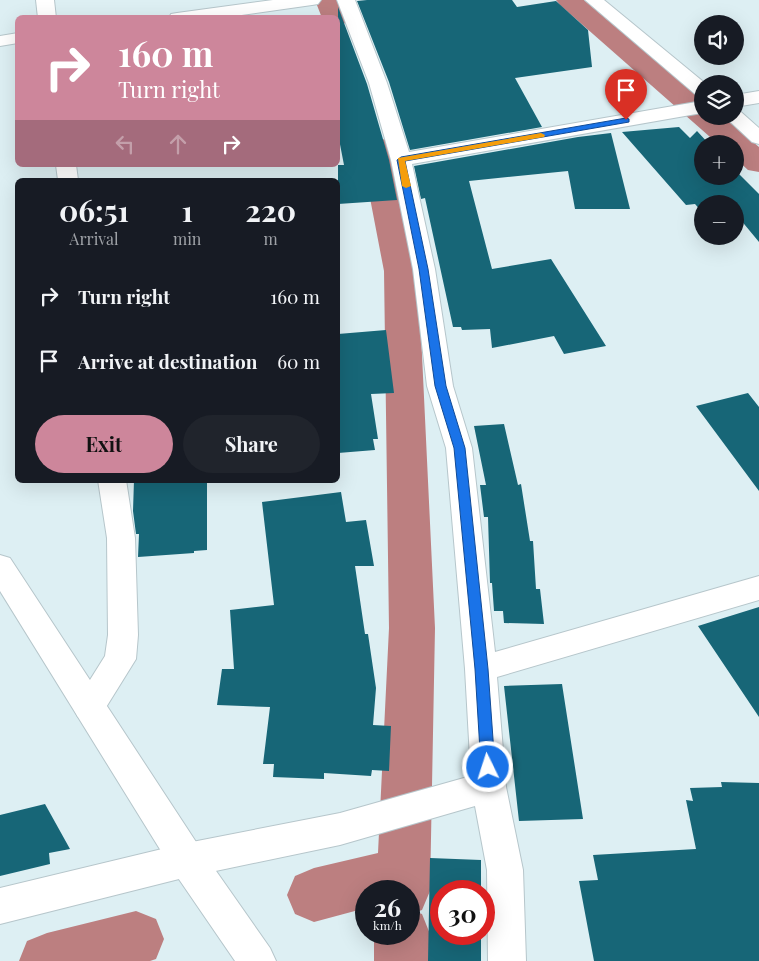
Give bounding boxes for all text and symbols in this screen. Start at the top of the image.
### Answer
map controls [694,15,744,245]
button: sound [694,15,744,65]
text: 160 m [118,29,213,76]
icon: right [35,35,100,100]
pin [605,69,647,120]
text: Turn right [118,74,220,104]
button: layers [694,75,744,125]
icon: arrive [612,76,640,104]
icon: left [111,130,139,158]
icon: ahead [164,130,192,158]
icon: right [217,130,245,158]
button: + [694,135,744,185]
text: 06:51 [59,190,129,230]
text: 1 [181,190,193,230]
text: 220 [245,190,296,230]
button: − [694,195,744,245]
text: Arrival [69,228,119,249]
text: min [173,228,201,249]
text: m [264,228,278,249]
icon: right [35,282,63,310]
text: Turn right [78,283,170,309]
text: 160 m [270,283,320,309]
icon: arrive [35,347,63,375]
text: Arrive at destination [78,348,258,374]
text: 60 m [277,348,320,374]
button: Exit [35,415,173,473]
button: Share [183,415,320,473]
position arrow [461,740,513,792]
speed limit sign: 30 [430,880,495,945]
text: 26 [374,890,401,923]
text: km/h [373,917,402,933]

